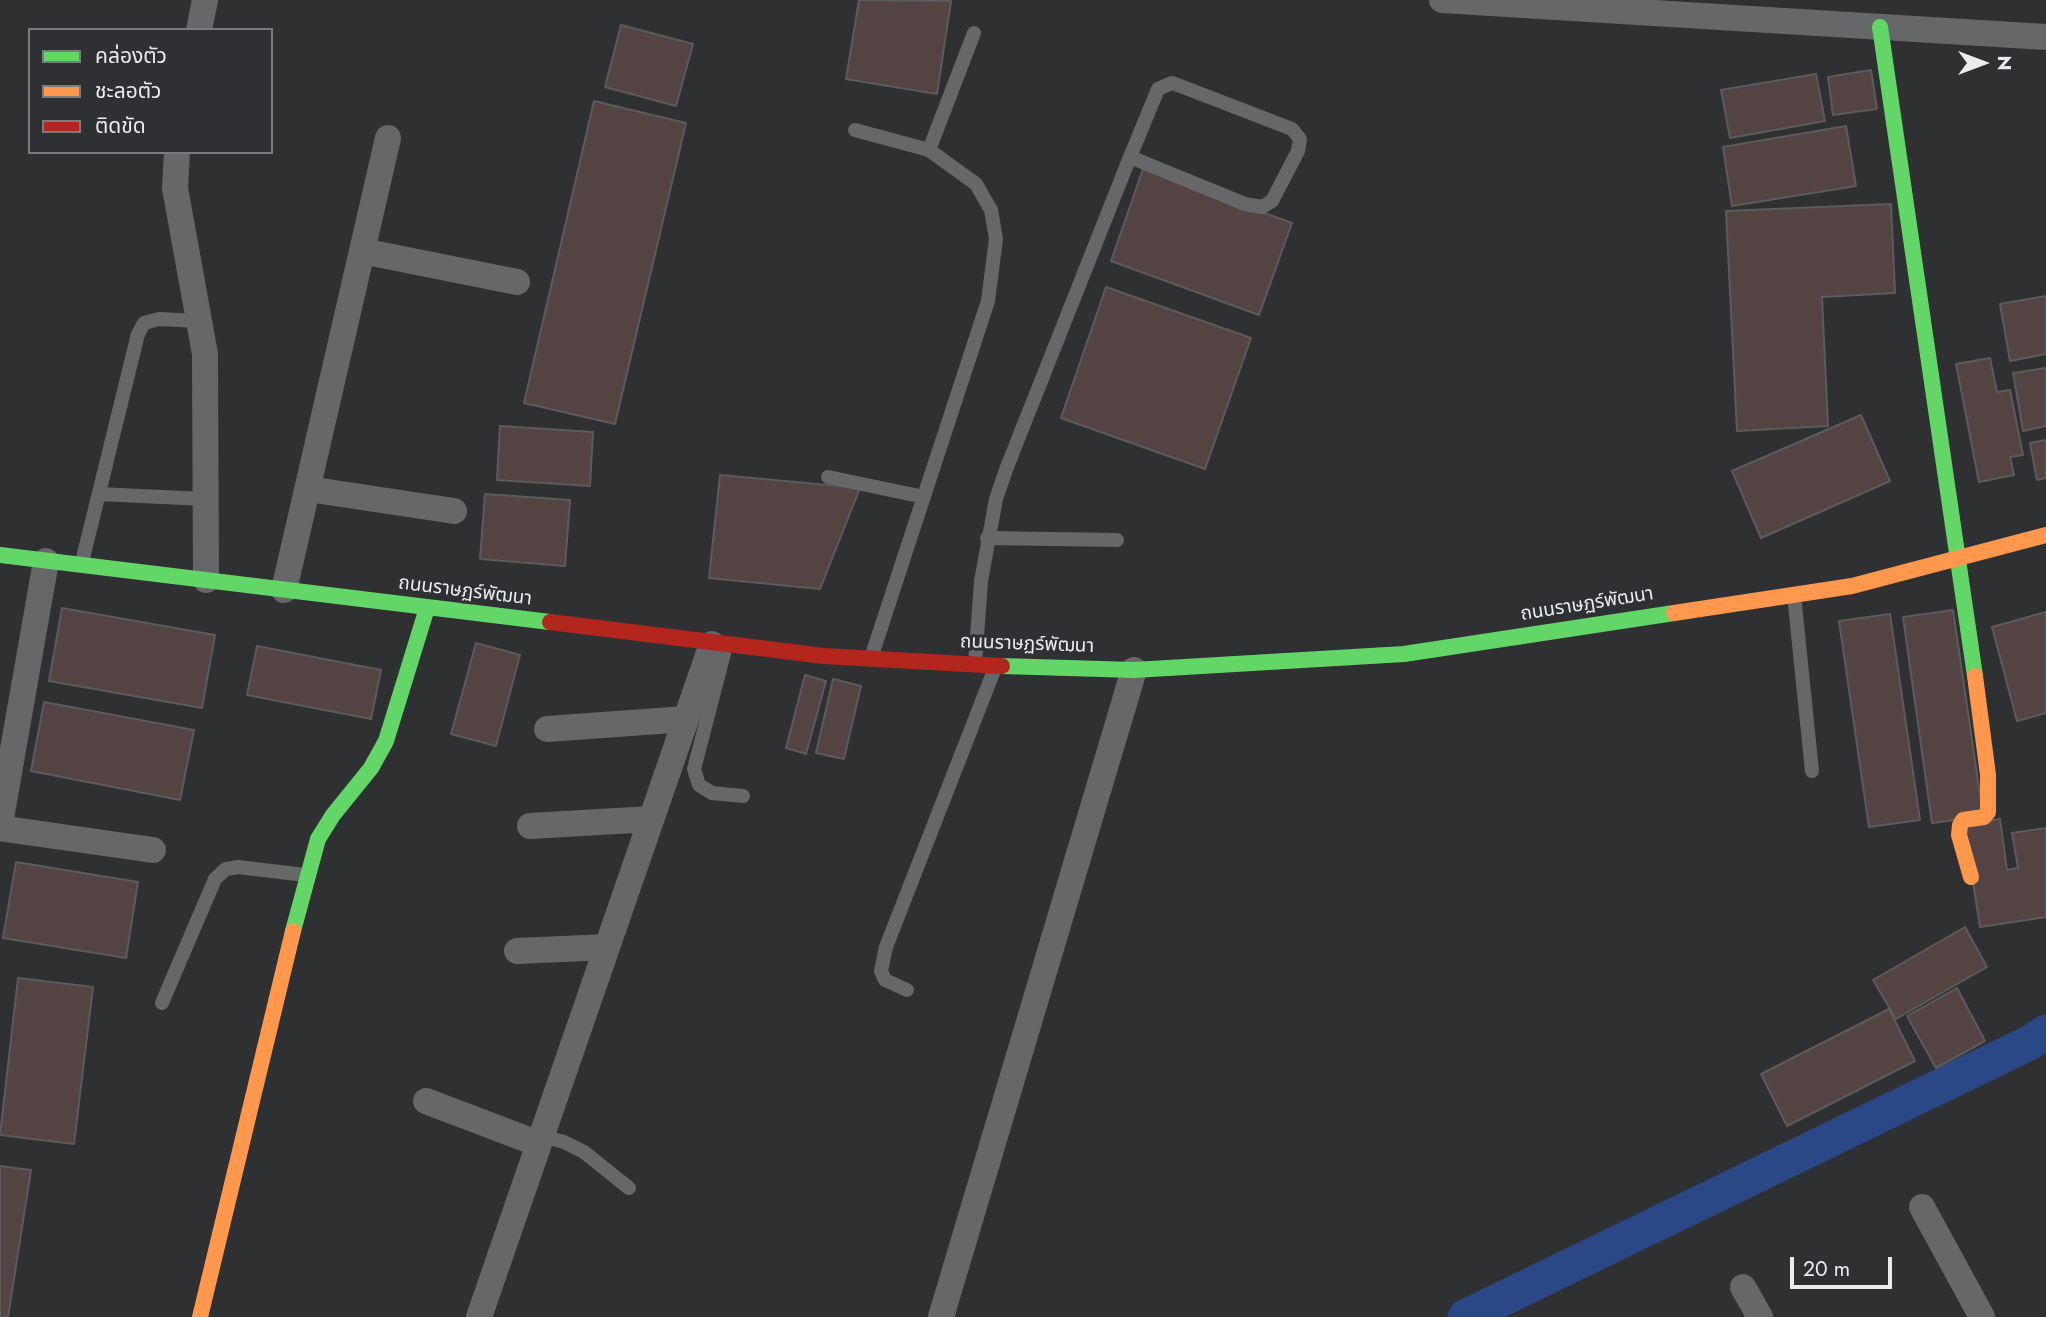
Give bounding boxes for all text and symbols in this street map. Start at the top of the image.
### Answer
legend [28,28,273,154]
north arrow [1948,28,2018,98]
text: คล่องตัว [95,41,167,71]
text: N [1991,55,2018,71]
text: ชะลอตัว [95,76,161,106]
text: ติดขัด [95,111,146,141]
street label: ถนนราษฏร์พัฒนา [397,572,533,612]
street label: ถนนราษฏร์พัฒนา [1519,583,1655,627]
street label: ถนนราษฏร์พัฒนา [959,631,1095,659]
scale bar [1794,1244,1896,1288]
text: 20 m [1803,1254,1850,1284]

